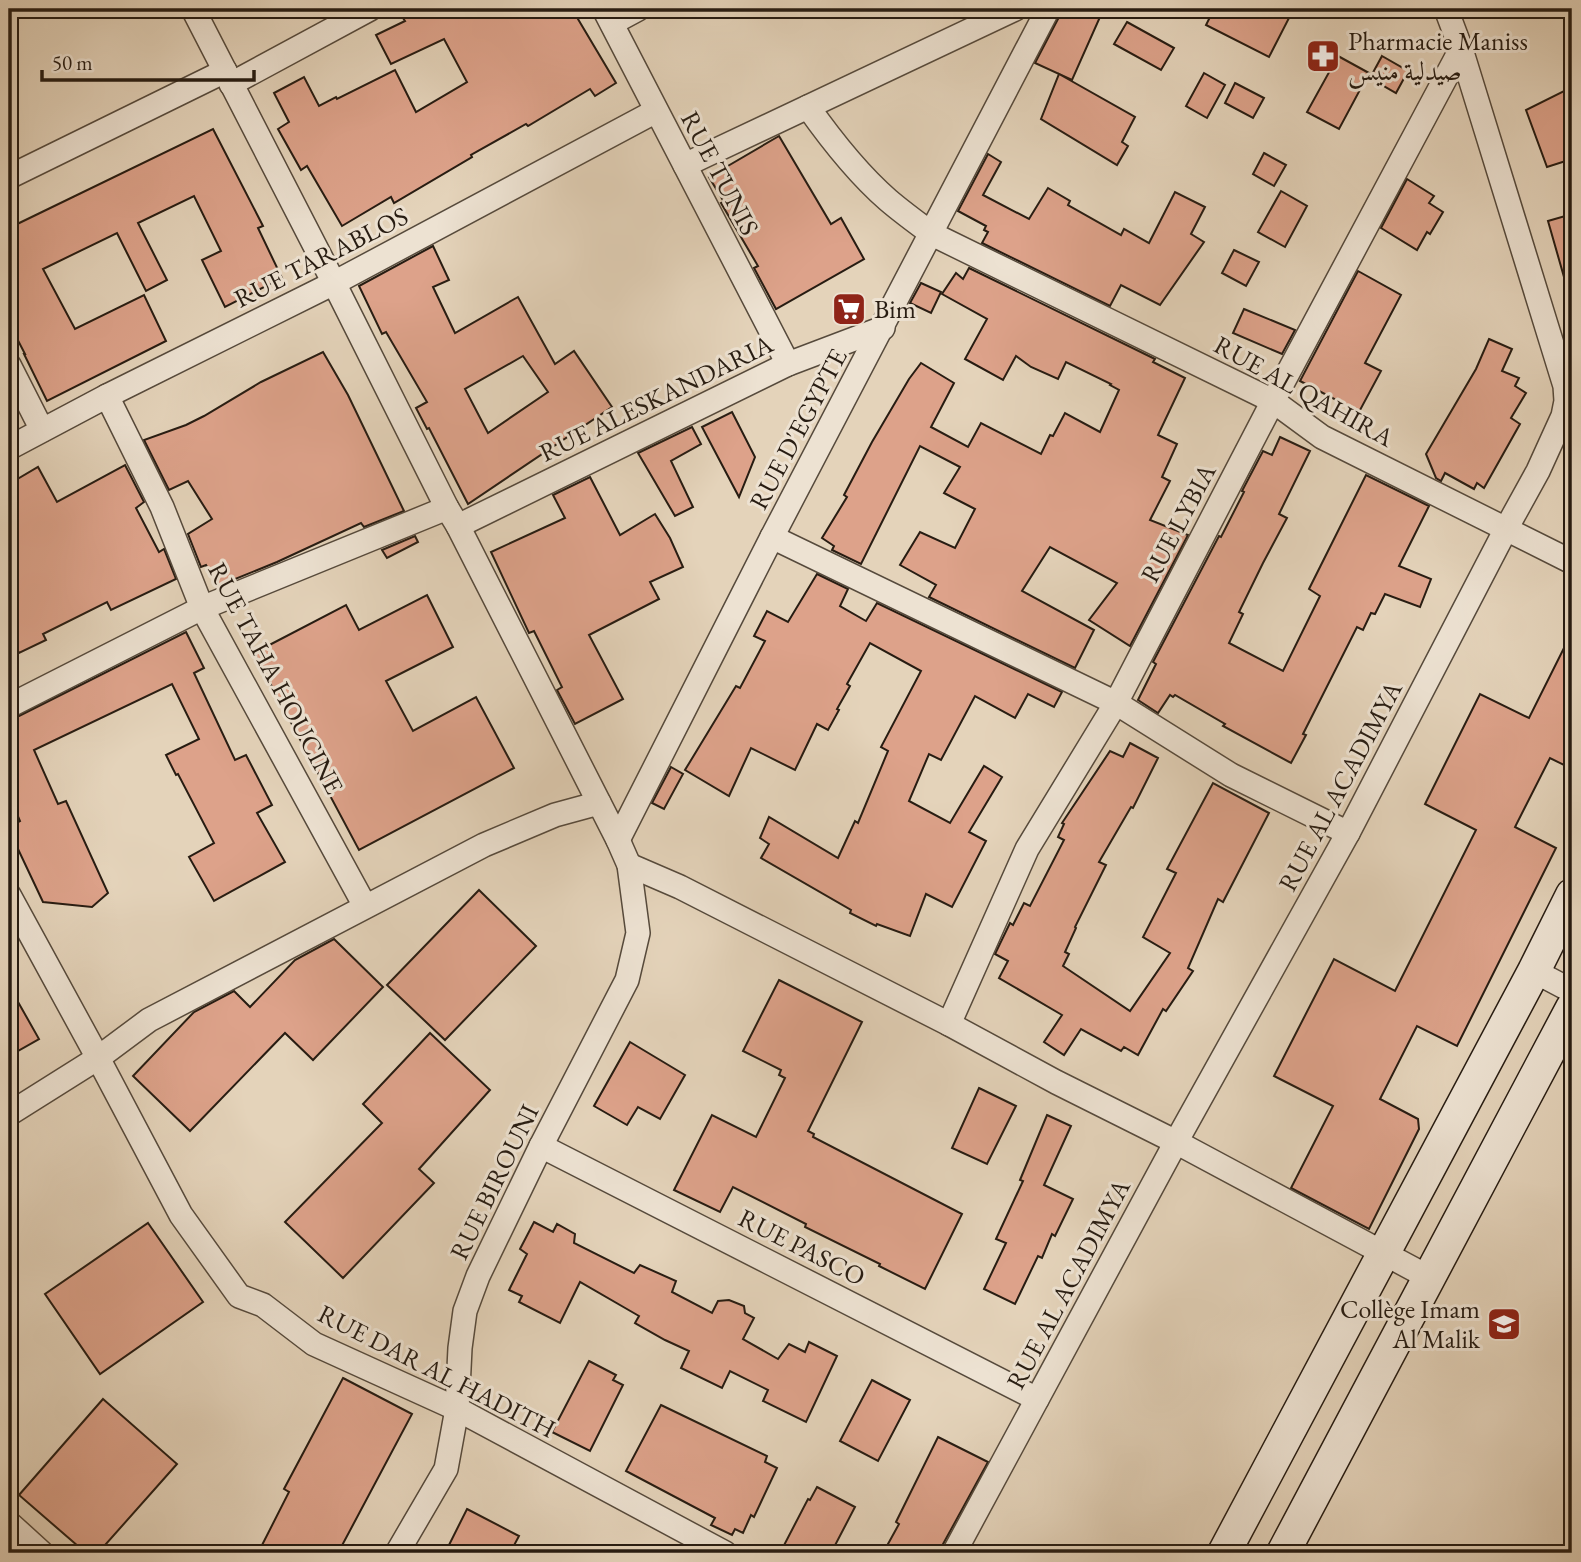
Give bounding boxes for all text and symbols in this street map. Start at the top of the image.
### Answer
place label: Pharmacie Maniss صيدلية منيس [1348,24,1528,89]
pharmacy icon: Pharmacie Maniss صيدلية منيس [1304,37,1342,75]
scale bar [42,38,254,82]
text: 50 m [52,49,93,76]
street label: RUE TUNIS [673,105,767,241]
street label: RUE TARABLOS [228,199,414,315]
supermarket icon: Bim [830,290,868,328]
place label: Bim [874,292,916,326]
street label: RUE ALESKANDARIA [534,326,779,469]
street label: RUE AL QAHIRA [1208,328,1401,455]
street label: RUE D'EGYPTE [741,342,855,515]
street label: RUE LYBIA [1132,457,1224,588]
street label: RUE TAHA HOUCINE [201,556,352,800]
street label: RUE AL ACADIMYA [1270,674,1410,897]
street label: RUE BIROUNI [442,1099,546,1265]
street label: RUE AL ACADIMYA [998,1172,1138,1395]
street label: RUE PASCO [733,1201,871,1293]
place label: Collège Imam Al Malik [1340,1292,1481,1356]
street label: RUE DAR AL HADITH [312,1296,562,1446]
school or university icon: Collège Imam Al Malik [1485,1305,1523,1343]

